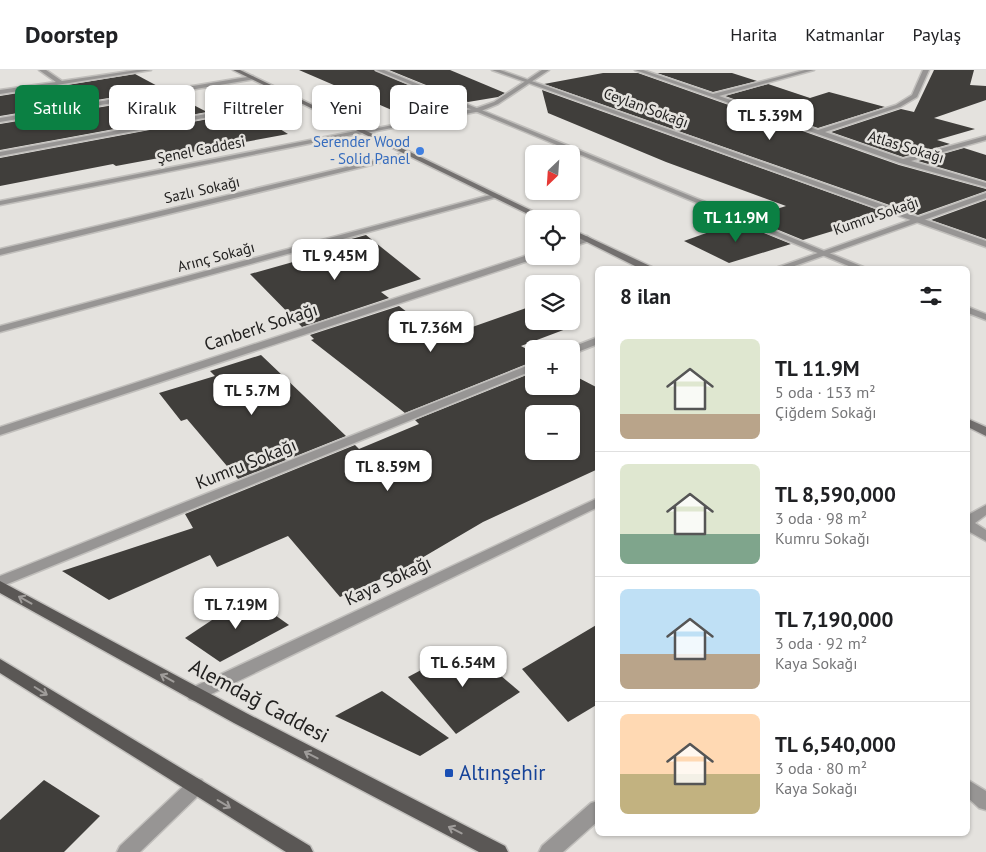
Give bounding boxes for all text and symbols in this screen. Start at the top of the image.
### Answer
text: Doorstep [25,19,118,50]
text: Harita [730,23,777,46]
text: Katmanlar [805,23,884,46]
text: Paylaş [912,23,961,46]
street label: Ceylan Sokağı [601,83,691,132]
chip: Satılık [15,85,99,130]
chip: Kiralık [109,85,195,130]
chip: Filtreler [205,85,302,130]
chip: Yeni [312,85,380,130]
chip: Daire [390,85,467,130]
pin: TL 5.39M [718,98,822,141]
text: TL 5.39M [738,105,802,125]
street label: Atlas Sokağı [866,126,946,167]
street label: Şenel Caddesi [155,132,247,167]
place label: Serender Wood - Solid Panel [313,132,411,168]
marker: Serender Wood - Solid Panel [414,145,426,157]
north arrow [525,145,580,200]
map controls [525,145,580,460]
street label: Sazlı Sokağı [162,172,242,207]
street label: Kumru Sokağı [831,192,921,239]
pin: TL 11.9M [684,200,788,243]
text: TL 11.9M [704,207,768,227]
button: locate [525,210,580,265]
street label: Arınç Sokağı [175,237,257,276]
pin: TL 9.45M [283,238,387,281]
text: TL 9.45M [303,245,367,265]
button: layers [525,275,580,330]
icon: filters [917,282,945,310]
text: 8 ilan [620,283,671,310]
street label: Canberk Sokağı [201,297,320,356]
pin: TL 7.36M [379,310,483,353]
text: TL 7.36M [400,317,462,337]
button: + [525,340,580,395]
text: TL 11.9M [775,355,860,382]
icon: home [660,359,720,419]
pin: TL 5.7M [206,374,298,416]
text: TL 5.7M [224,380,280,400]
text: 5 oda · 153 m² [775,382,876,402]
text: Çiğdem Sokağı [775,402,877,422]
button: − [525,405,580,460]
street label: Kumru Sokağı [192,433,300,494]
pin: TL 8.59M [336,450,440,492]
text: TL 8.59M [356,456,420,476]
text: TL 8,590,000 [775,481,896,508]
icon: home [660,484,720,544]
text: 3 oda · 98 m² [775,508,867,528]
text: Kumru Sokağı [775,528,870,548]
street label: Kaya Sokağı [341,551,435,611]
pin: TL 7.19M [184,588,288,630]
text: TL 7.19M [205,594,267,614]
one-way arrow [17,595,32,605]
text: TL 7,190,000 [775,606,893,633]
icon: home [660,609,720,669]
text: 3 oda · 92 m² [775,633,867,653]
pin: TL 6.54M [411,646,515,688]
street label: Alemdağ Caddesi [185,652,334,749]
text: TL 6.54M [431,652,495,672]
text: Kaya Sokağı [775,653,857,673]
one-way arrow [160,673,175,683]
one-way arrow [34,686,48,696]
text: TL 6,540,000 [775,731,896,758]
icon: home [660,734,720,794]
one-way arrow [303,750,318,760]
text: 3 oda · 80 m² [775,758,867,778]
place label: Altınşehir [459,759,545,786]
marker: Altınşehir [443,767,455,779]
text: Kaya Sokağı [775,778,857,798]
one-way arrow [217,799,231,809]
one-way arrow [448,825,463,834]

